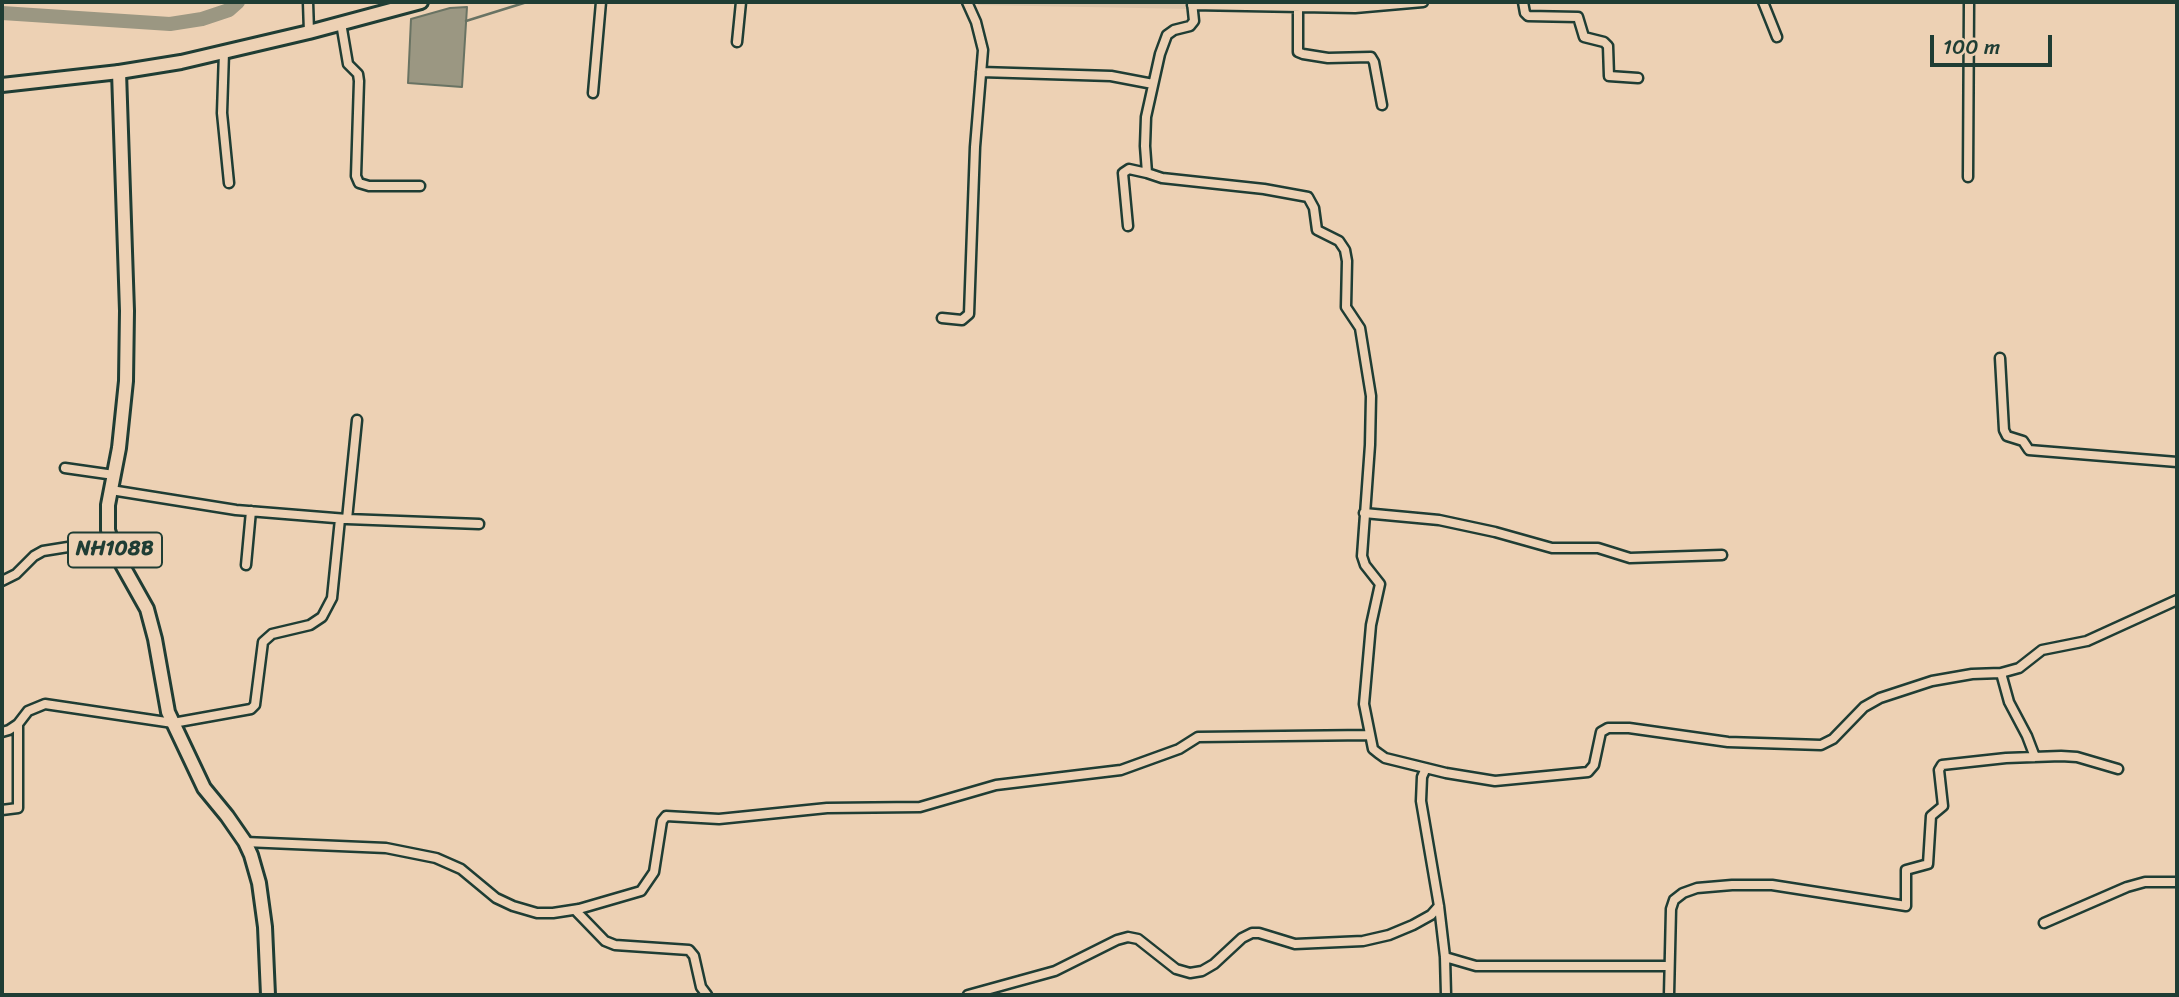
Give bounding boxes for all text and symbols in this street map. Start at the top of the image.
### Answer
scale bar [1934,21,2056,65]
text: 100 m [1943,28,2000,66]
road number: NH108B [68,532,162,568]

